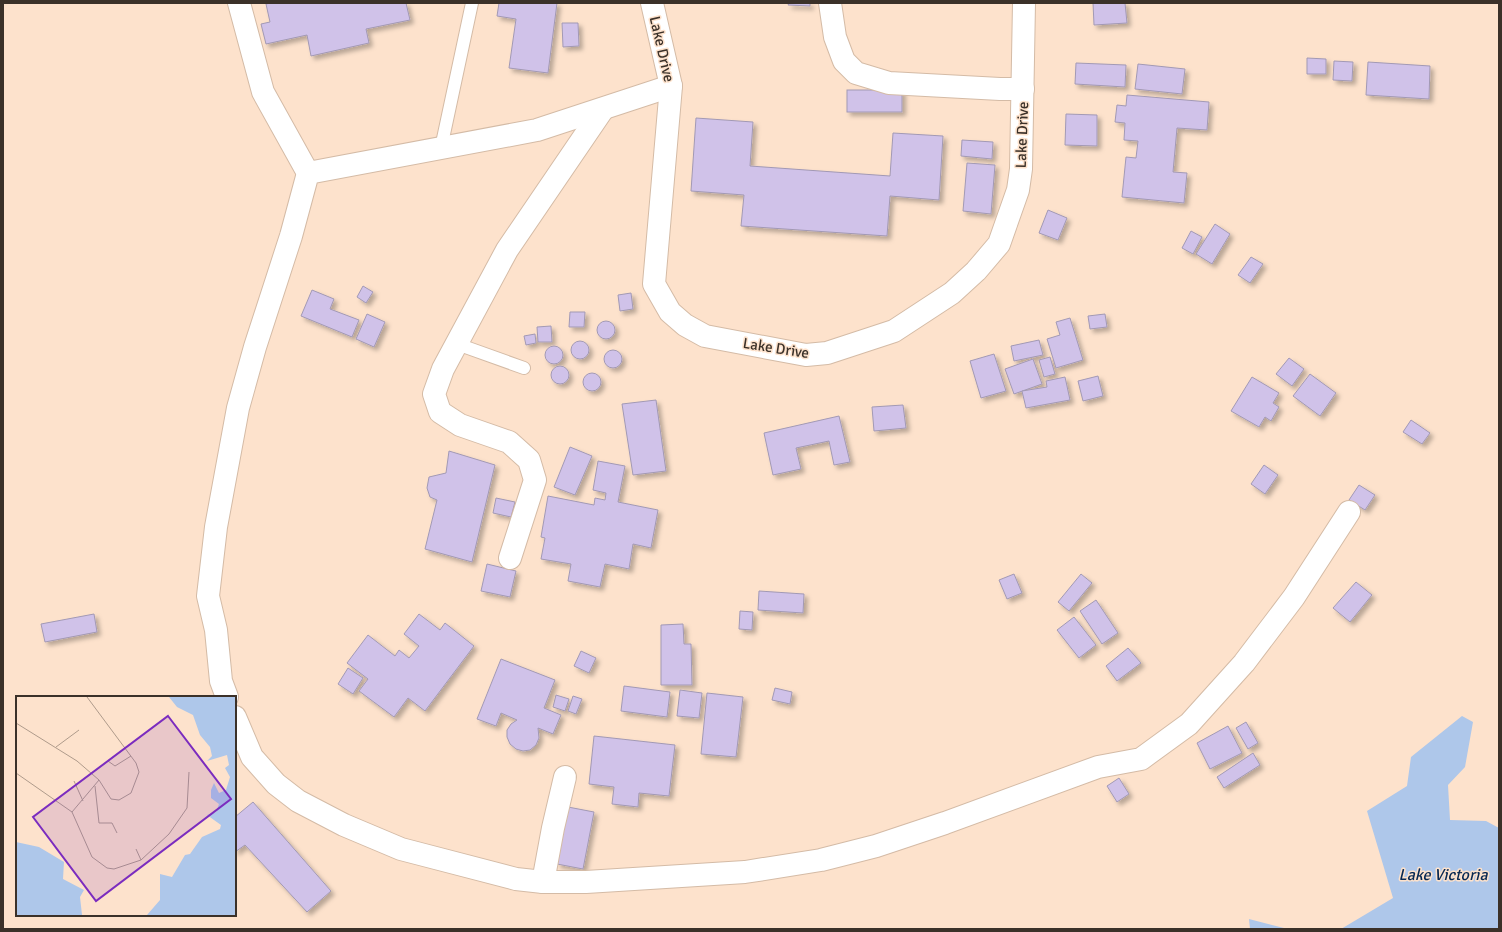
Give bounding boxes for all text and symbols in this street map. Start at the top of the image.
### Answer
street label: Lake Drive [646,14,678,84]
street label: Lake Drive [1012,101,1032,169]
street label: Lake Drive [742,334,810,362]
inset map [16,696,236,916]
water label: Lake Victoria [1399,865,1488,885]

